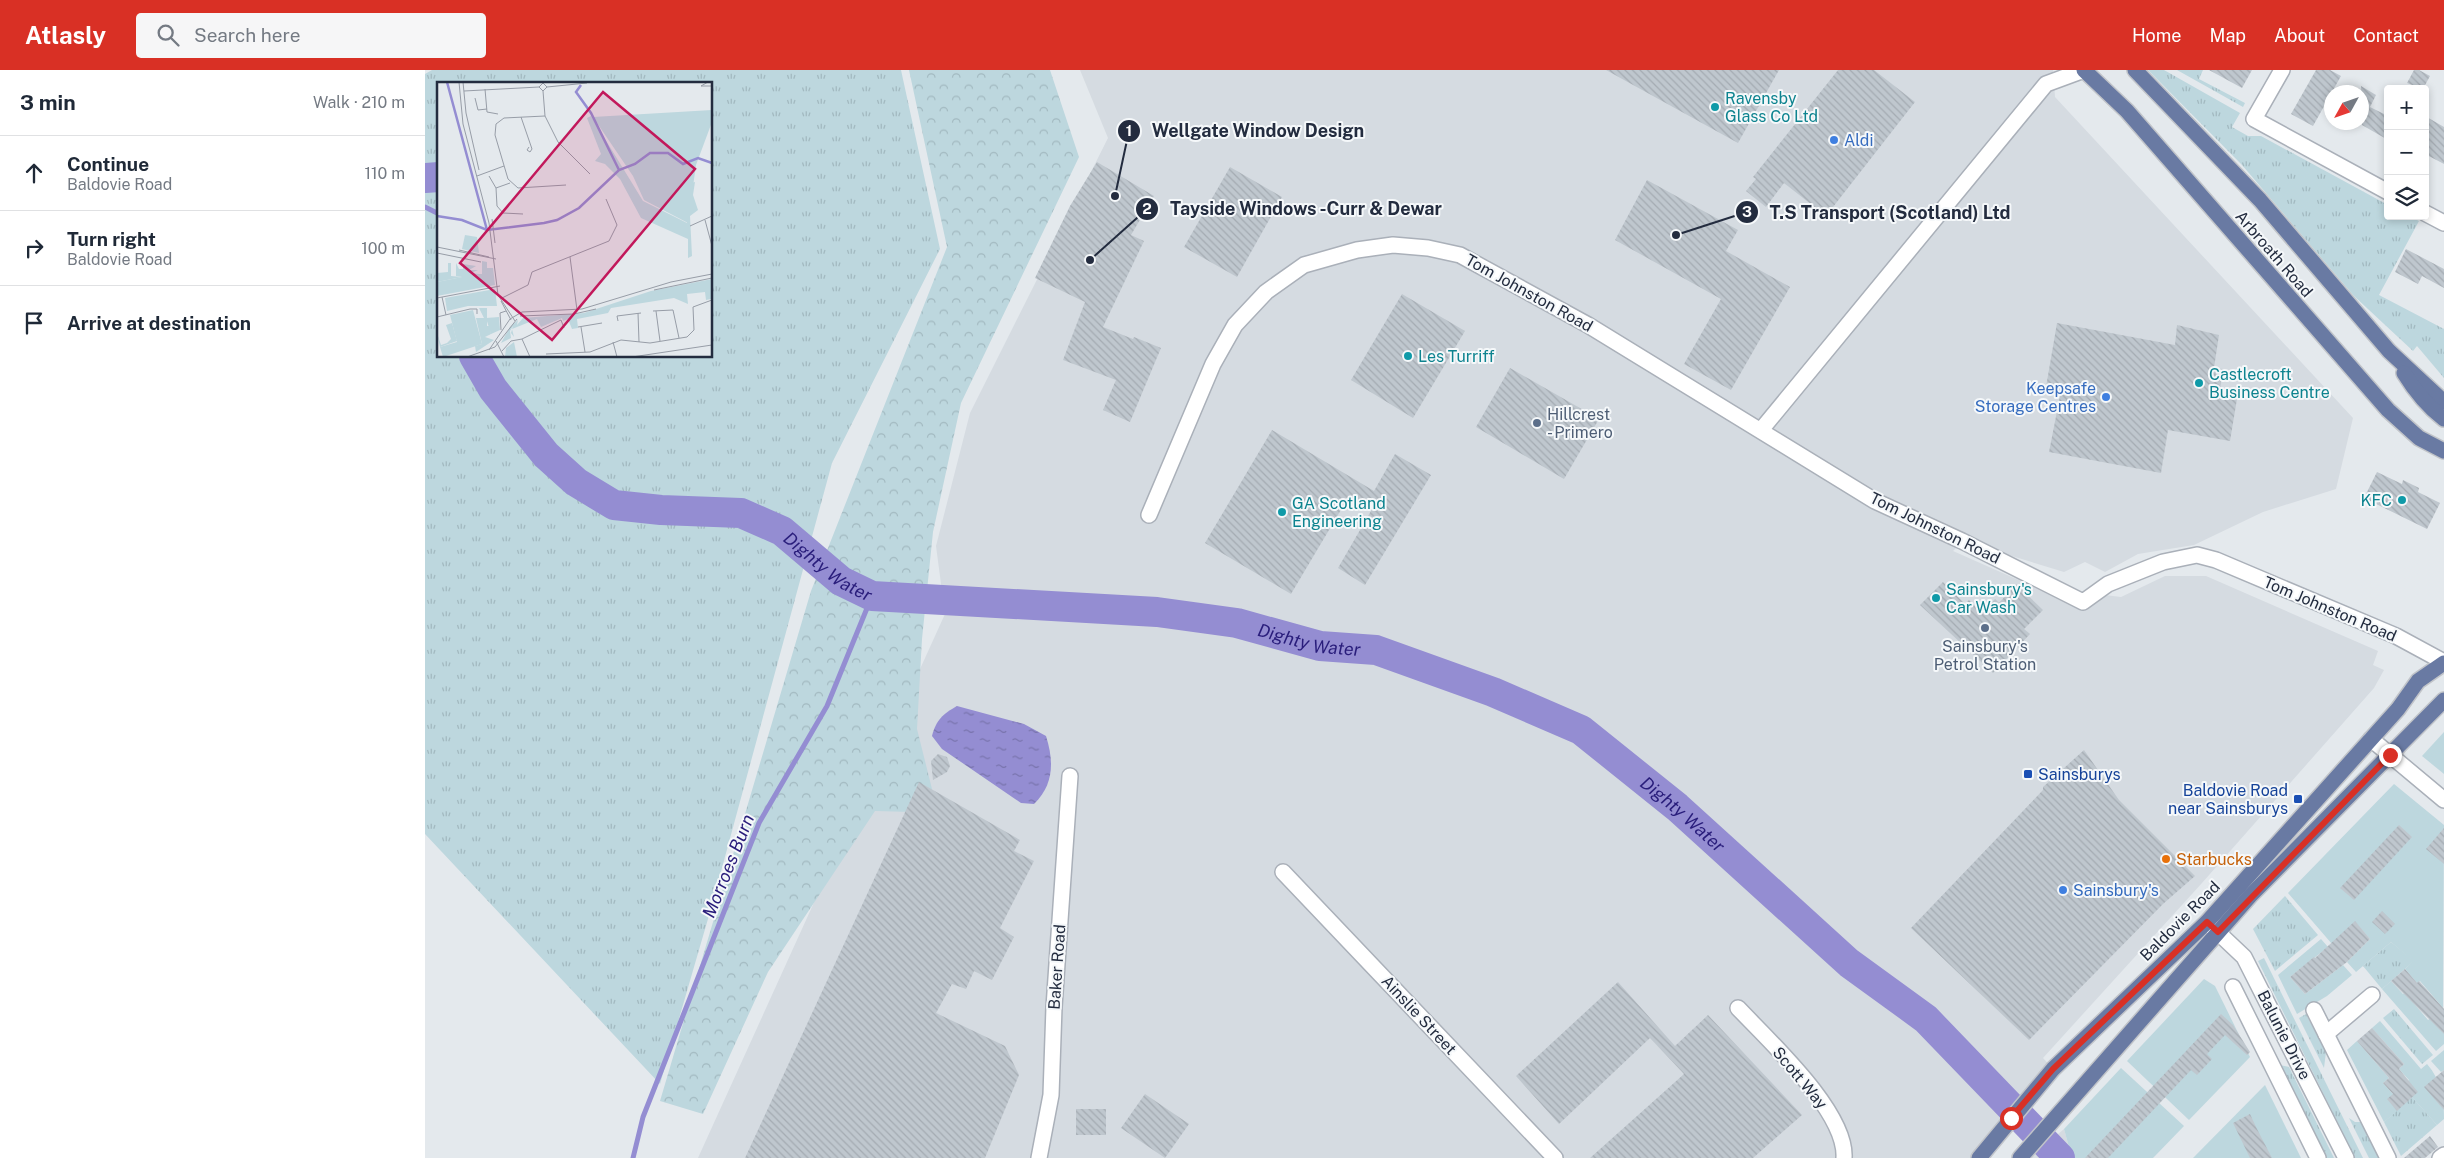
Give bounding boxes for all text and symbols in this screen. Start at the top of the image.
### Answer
search box [136,13,486,58]
text: Atlasly [25,21,106,49]
icon: search [154,21,182,49]
text: Search here [194,24,301,46]
text: Home [2132,25,2182,46]
text: Map [2210,25,2246,46]
text: About [2274,25,2325,46]
text: Contact [2353,25,2419,46]
inset map [437,82,713,358]
north arrow [2324,85,2369,130]
map controls [2384,85,2429,220]
button: + [2384,85,2429,130]
place label: Ravensby Glass Co Ltd [1725,89,1818,126]
text: 3 min [20,90,76,115]
text: Walk · 210 m [313,93,405,112]
marker: Ravensby Glass Co Ltd [1709,101,1721,113]
callout: Wellgate Window Design [1117,114,1374,147]
text: Wellgate Window Design [1152,120,1364,141]
text: 1 [1126,122,1132,139]
button: − [2384,130,2429,175]
place label: Aldi [1844,131,1873,150]
marker: Aldi [1828,134,1840,146]
text: Continue [67,153,149,175]
icon: ahead [20,159,48,187]
text: 110 m [364,164,405,183]
text: Baldovie Road [67,175,172,194]
button: layers [2384,175,2429,220]
callout: Tayside Windows -Curr & Dewar [1134,192,1452,225]
callout: T.S Transport (Scotland) Ltd [1734,196,2020,229]
text: Tayside Windows -Curr & Dewar [1170,198,1443,219]
text: 2 [1142,200,1152,217]
text: T.S Transport (Scotland) Ltd [1770,202,2010,223]
text: 3 [1742,203,1752,220]
street label: Arbroath Road [2231,207,2317,301]
text: Turn right [67,228,156,250]
icon: right [20,234,48,262]
text: 100 m [361,239,405,258]
text: Baldovie Road [67,250,172,269]
street label: Tom Johnston Road [1462,250,1596,336]
icon: arrive [20,309,48,337]
text: Arrive at destination [67,312,251,334]
place label: Les Turriff [1418,347,1495,366]
marker: Les Turriff [1402,350,1414,362]
place label: Castlecroft Business Centre [2209,365,2330,402]
marker: Castlecroft Business Centre [2193,377,2205,389]
place label: Keepsafe Storage Centres [1975,379,2096,416]
marker: Keepsafe Storage Centres [2100,391,2112,403]
place label: Hillcrest - Primero [1547,405,1613,442]
marker: Hillcrest - Primero [1531,417,1543,429]
street label: Tom Johnston Road [1867,488,2003,568]
place label: KFC [2361,491,2392,510]
place label: GA Scotland Engineering [1292,494,1386,531]
marker: KFC [2396,494,2408,506]
marker: GA Scotland Engineering [1276,506,1288,518]
water label: Dighty Water [780,527,876,605]
street label: Tom Johnston Road [2261,572,2399,646]
place label: Sainsbury's Car Wash [1946,580,2032,617]
marker: Sainsbury's Car Wash [1930,592,1942,604]
water label: Dighty Water [1255,619,1362,659]
marker: Sainsbury's Petrol Station [1979,622,1991,634]
place label: Sainsbury's Petrol Station [1934,637,2036,674]
route end [2379,744,2402,767]
place label: Sainsburys [2038,765,2121,784]
marker: Sainsburys [2022,768,2034,780]
water label: Dighty Water [1637,772,1730,856]
place label: Baldovie Road near Sainsburys [2168,781,2288,818]
marker: Baldovie Road near Sainsburys [2292,793,2304,805]
water label: Morroes Burn [698,811,758,921]
place label: Starbucks [2176,850,2252,869]
marker: Starbucks [2160,853,2172,865]
street label: Baldovie Road [2136,877,2224,965]
place label: Sainsbury's [2073,881,2159,900]
marker: Sainsbury's [2057,884,2069,896]
street label: Baker Road [1045,924,1069,1010]
street label: Ainslie Street [1378,972,1460,1058]
street label: Balunie Drive [2253,987,2315,1083]
street label: Scott Way [1769,1043,1832,1113]
route start [2000,1107,2023,1130]

